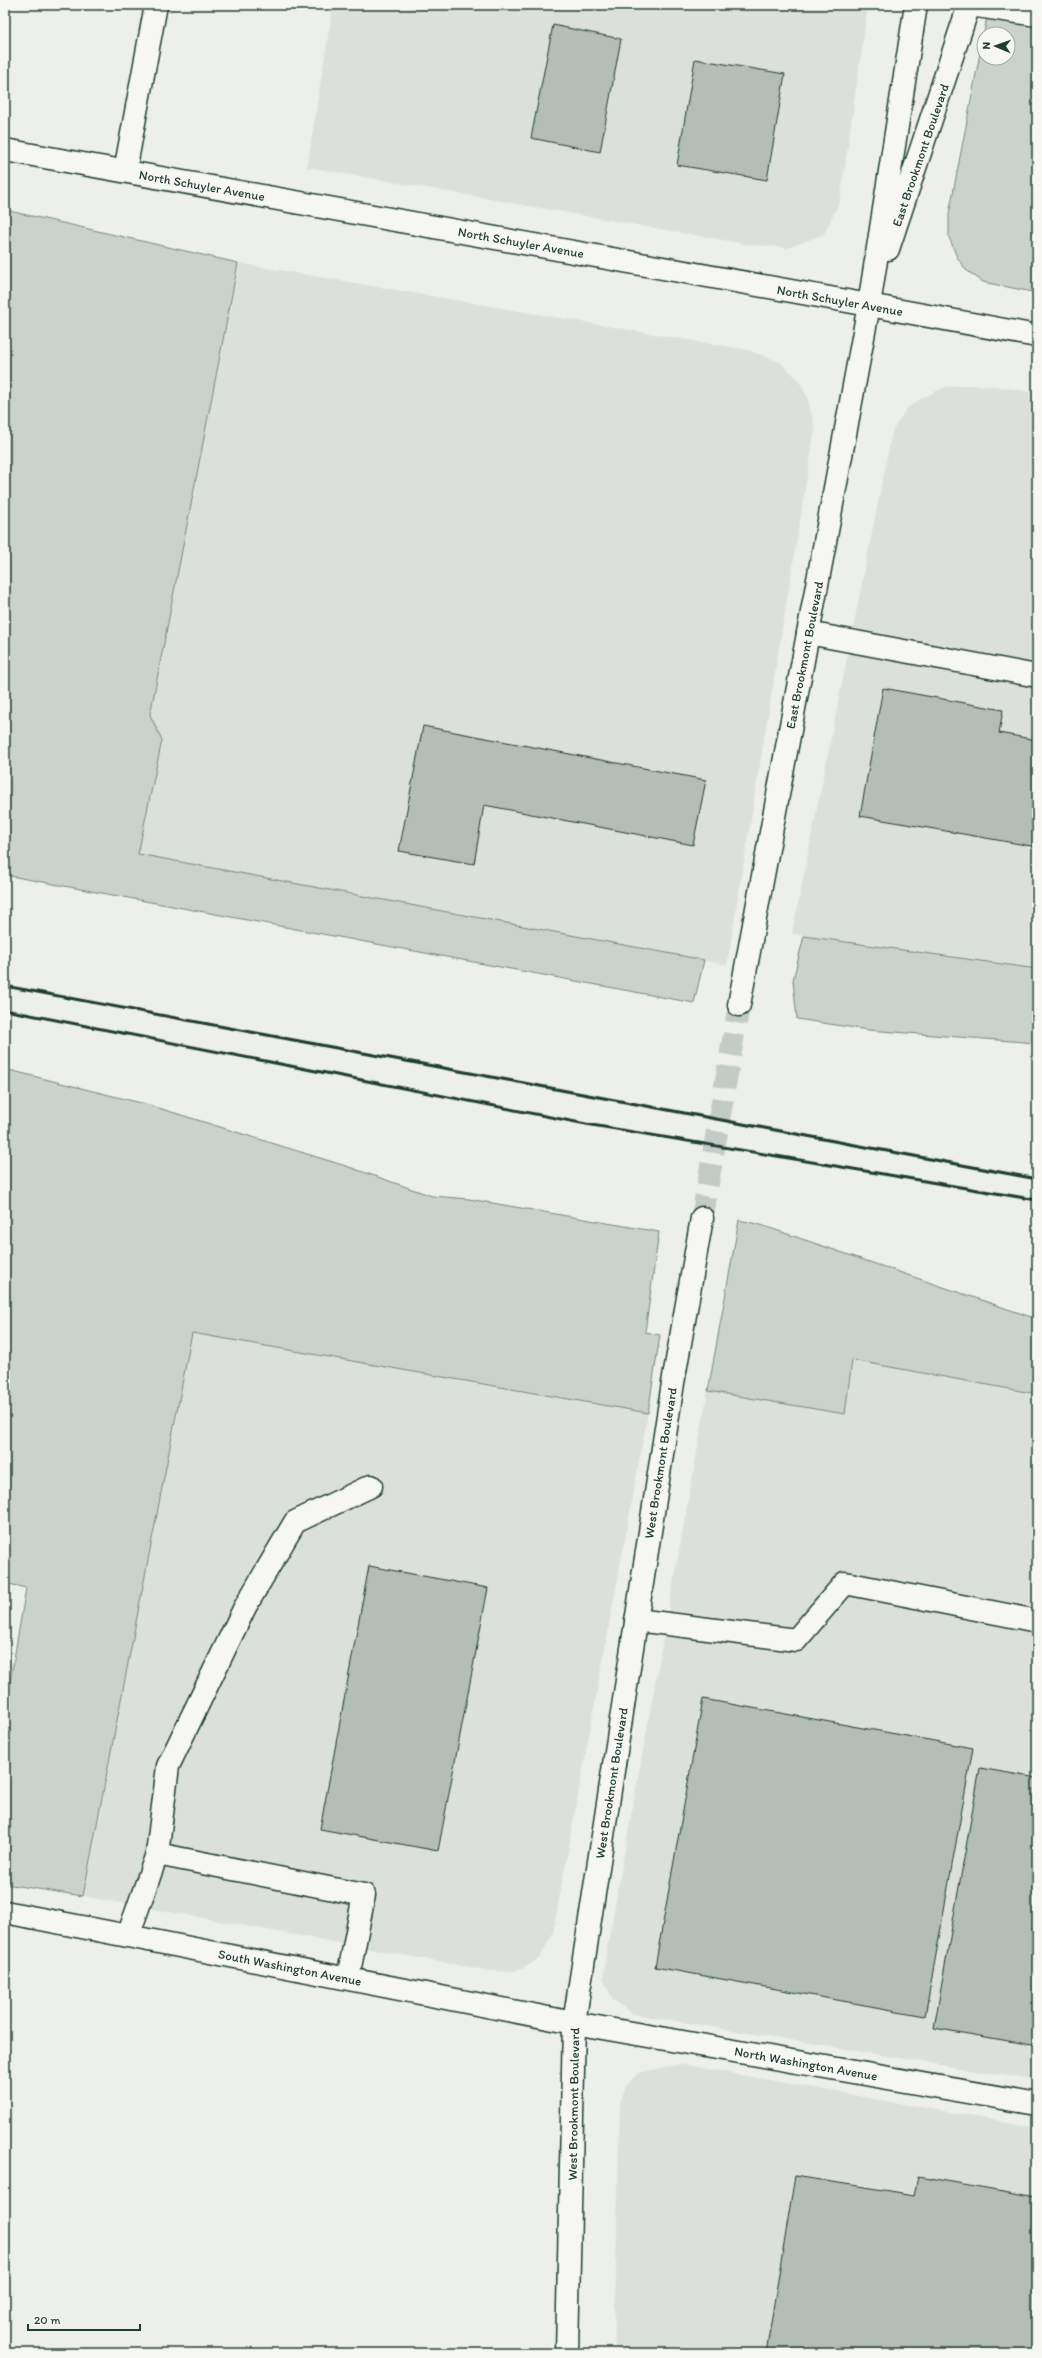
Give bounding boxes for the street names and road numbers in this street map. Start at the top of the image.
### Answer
street label: East Brookmont Boulevard [889,82,952,229]
street label: North Schuyler Avenue [138,167,266,204]
street label: North Schuyler Avenue [457,224,585,261]
street label: North Schuyler Avenue [776,282,904,319]
street label: East Brookmont Boulevard [783,580,826,730]
street label: West Brookmont Boulevard [641,1386,680,1540]
street label: West Brookmont Boulevard [592,1706,631,1860]
street label: South Washington Avenue [217,1946,363,1989]
street label: West Brookmont Boulevard [565,2027,582,2180]
street label: North Washington Avenue [733,2044,879,2083]

